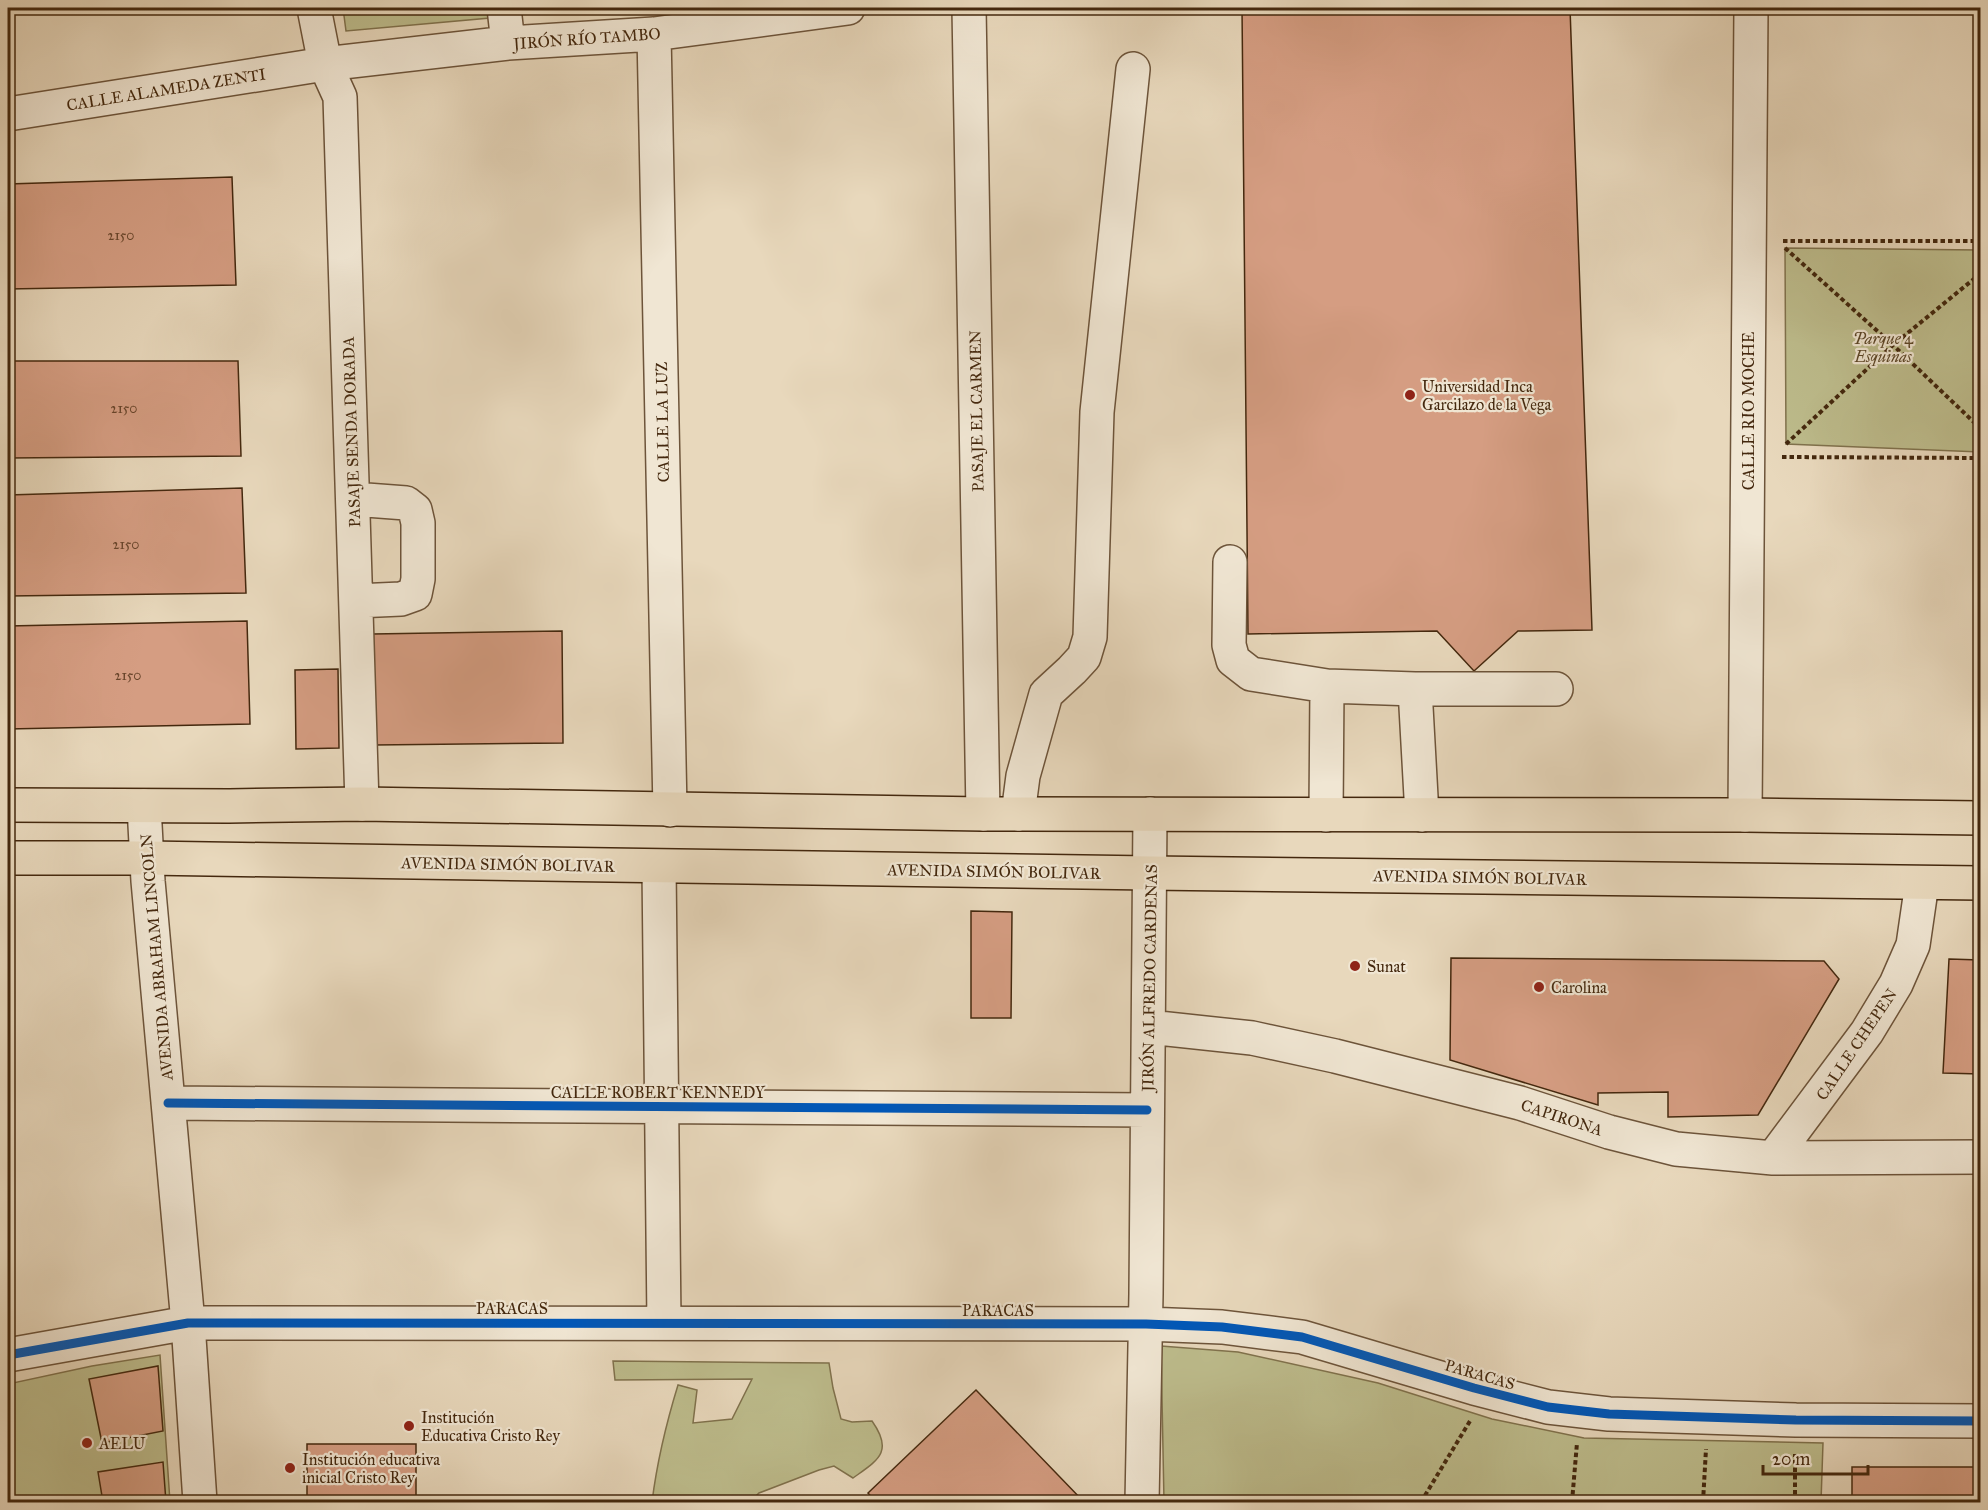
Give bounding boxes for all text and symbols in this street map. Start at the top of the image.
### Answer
street label: JIRÓN RÍO TAMBO [511,22,661,54]
street label: CALLE ALAMEDA ZENTI [65,64,267,115]
house number: 2150 [108,227,135,244]
park label: Parque 4 Esquinas [1853,329,1914,366]
street label: PASAJE EL CARMEN [966,330,988,492]
street label: CALLE RIO MOCHE [1739,332,1758,490]
street label: PASAJE SENDA DORADA [339,336,365,528]
street label: CALLE LA LUZ [652,361,673,483]
place label: Universidad Inca Garcilazo de la Vega [1422,377,1551,415]
marker: Universidad Inca Garcilazo de la Vega [1403,388,1417,402]
house number: 2150 [111,400,138,417]
house number: 2150 [113,536,140,553]
house number: 2150 [115,667,142,684]
street label: AVENIDA ABRAHAM LINCOLN [136,832,177,1082]
street label: AVENIDA SIMÓN BOLIVAR [400,851,616,876]
street label: AVENIDA SIMÓN BOLIVAR [886,858,1102,883]
street label: JIRÓN ALFREDO CARDENAS [1136,864,1162,1094]
street label: AVENIDA SIMÓN BOLIVAR [1372,864,1588,889]
place label: Sunat [1367,957,1406,976]
marker: Sunat [1348,959,1362,973]
place label: Carolina [1551,978,1607,997]
marker: Carolina [1532,980,1546,994]
street label: CALLE CHEPEN [1812,984,1901,1104]
street label: CALLE ROBERT KENNEDY [551,1083,766,1102]
street label: CAPIRONA [1519,1095,1605,1140]
street label: PARACAS [476,1299,548,1318]
street label: PARACAS [962,1301,1034,1320]
street label: PARACAS [1443,1355,1517,1394]
place label: Institución Educativa Cristo Rey [421,1408,560,1445]
marker: Institución Educativa Cristo Rey [402,1419,416,1433]
place label: AELU [98,1434,146,1453]
marker: AELU [80,1436,94,1450]
scale bar [1763,1438,1868,1476]
text: 20 m [1772,1448,1810,1470]
place label: Institución educativa inicial Cristo Rey [302,1450,440,1487]
marker: Institución educativa inicial Cristo Rey [283,1461,297,1475]

